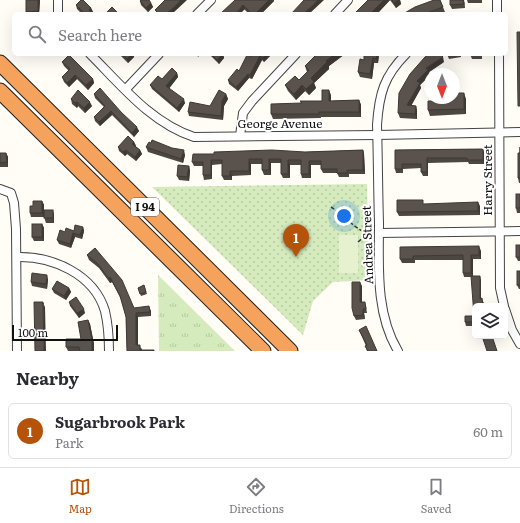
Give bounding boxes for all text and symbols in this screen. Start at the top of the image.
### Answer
search box [12,12,508,56]
icon: search [26,23,48,45]
text: Search here [58,23,142,46]
north arrow [424,68,460,104]
street label: George Avenue [237,114,323,132]
street label: Harry Street [478,144,496,216]
road number: I 94 [131,198,159,216]
street label: Andrea Street [357,205,377,285]
your location [334,206,354,226]
pin: 1 [283,224,309,257]
map controls [472,303,508,339]
button: layers [472,303,508,339]
scale bar [12,323,118,342]
text: 100 m [18,324,48,340]
text: Nearby [16,365,79,390]
text: Sugarbrook Park [55,410,185,433]
text: 1 [27,422,33,441]
text: 60 m [473,422,503,441]
text: Park [55,433,84,452]
tab: Map [68,476,92,516]
tab: Directions [229,476,284,516]
tab: Saved [421,476,451,516]

